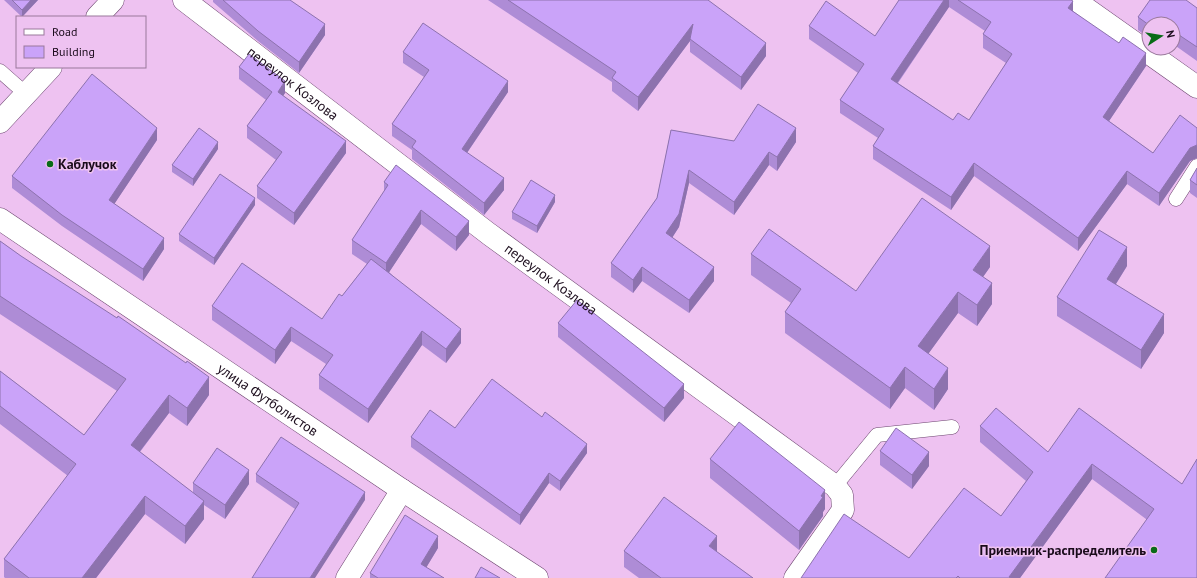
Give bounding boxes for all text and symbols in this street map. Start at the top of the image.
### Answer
legend [16,16,146,68]
north arrow [1141,16,1181,56]
text: Road [52,24,77,39]
text: N [1163,29,1178,39]
street label: переулок Козлова [243,43,342,124]
text: Building [52,44,95,59]
place label: Каблучок [58,155,117,173]
marker: Каблучок [45,159,55,169]
street label: переулок Козлова [501,239,601,319]
street label: улица Футболистов [214,359,322,440]
place label: Приемник-распределитель [980,541,1146,559]
marker: Приемник-распределитель [1149,545,1159,555]

